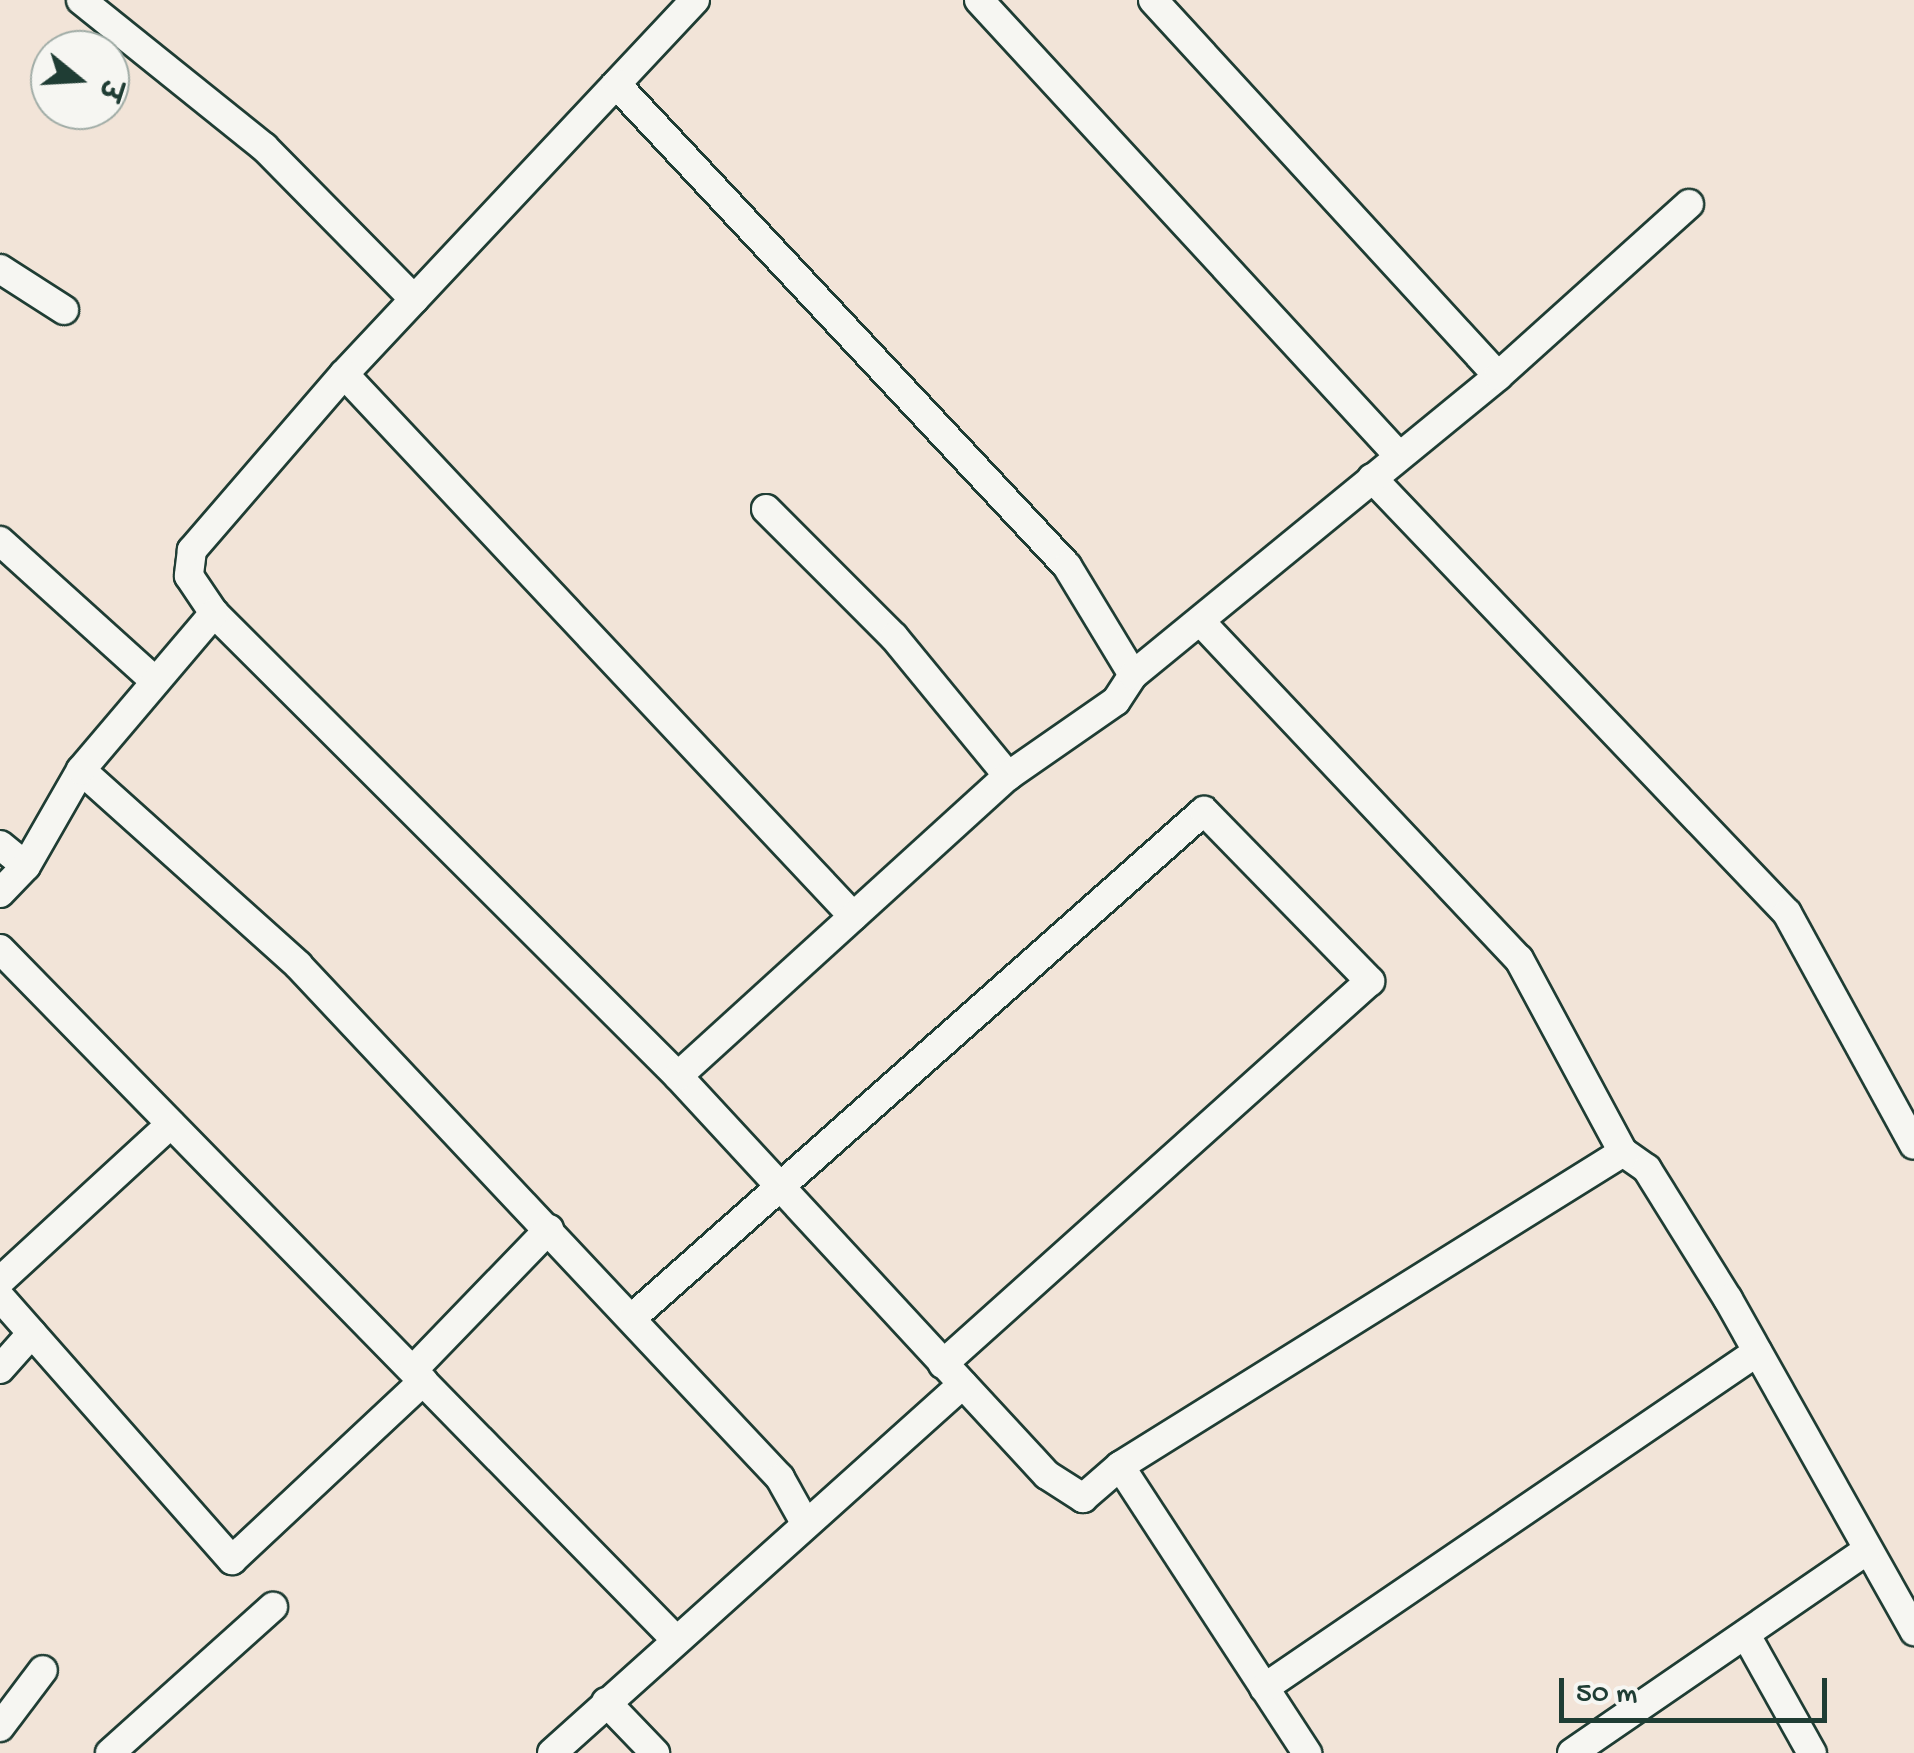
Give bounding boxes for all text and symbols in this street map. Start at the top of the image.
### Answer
north arrow [30,30,130,130]
text: उ [89,75,126,103]
scale bar [1564,1658,1832,1720]
text: 50 m [1576,1678,1637,1713]

